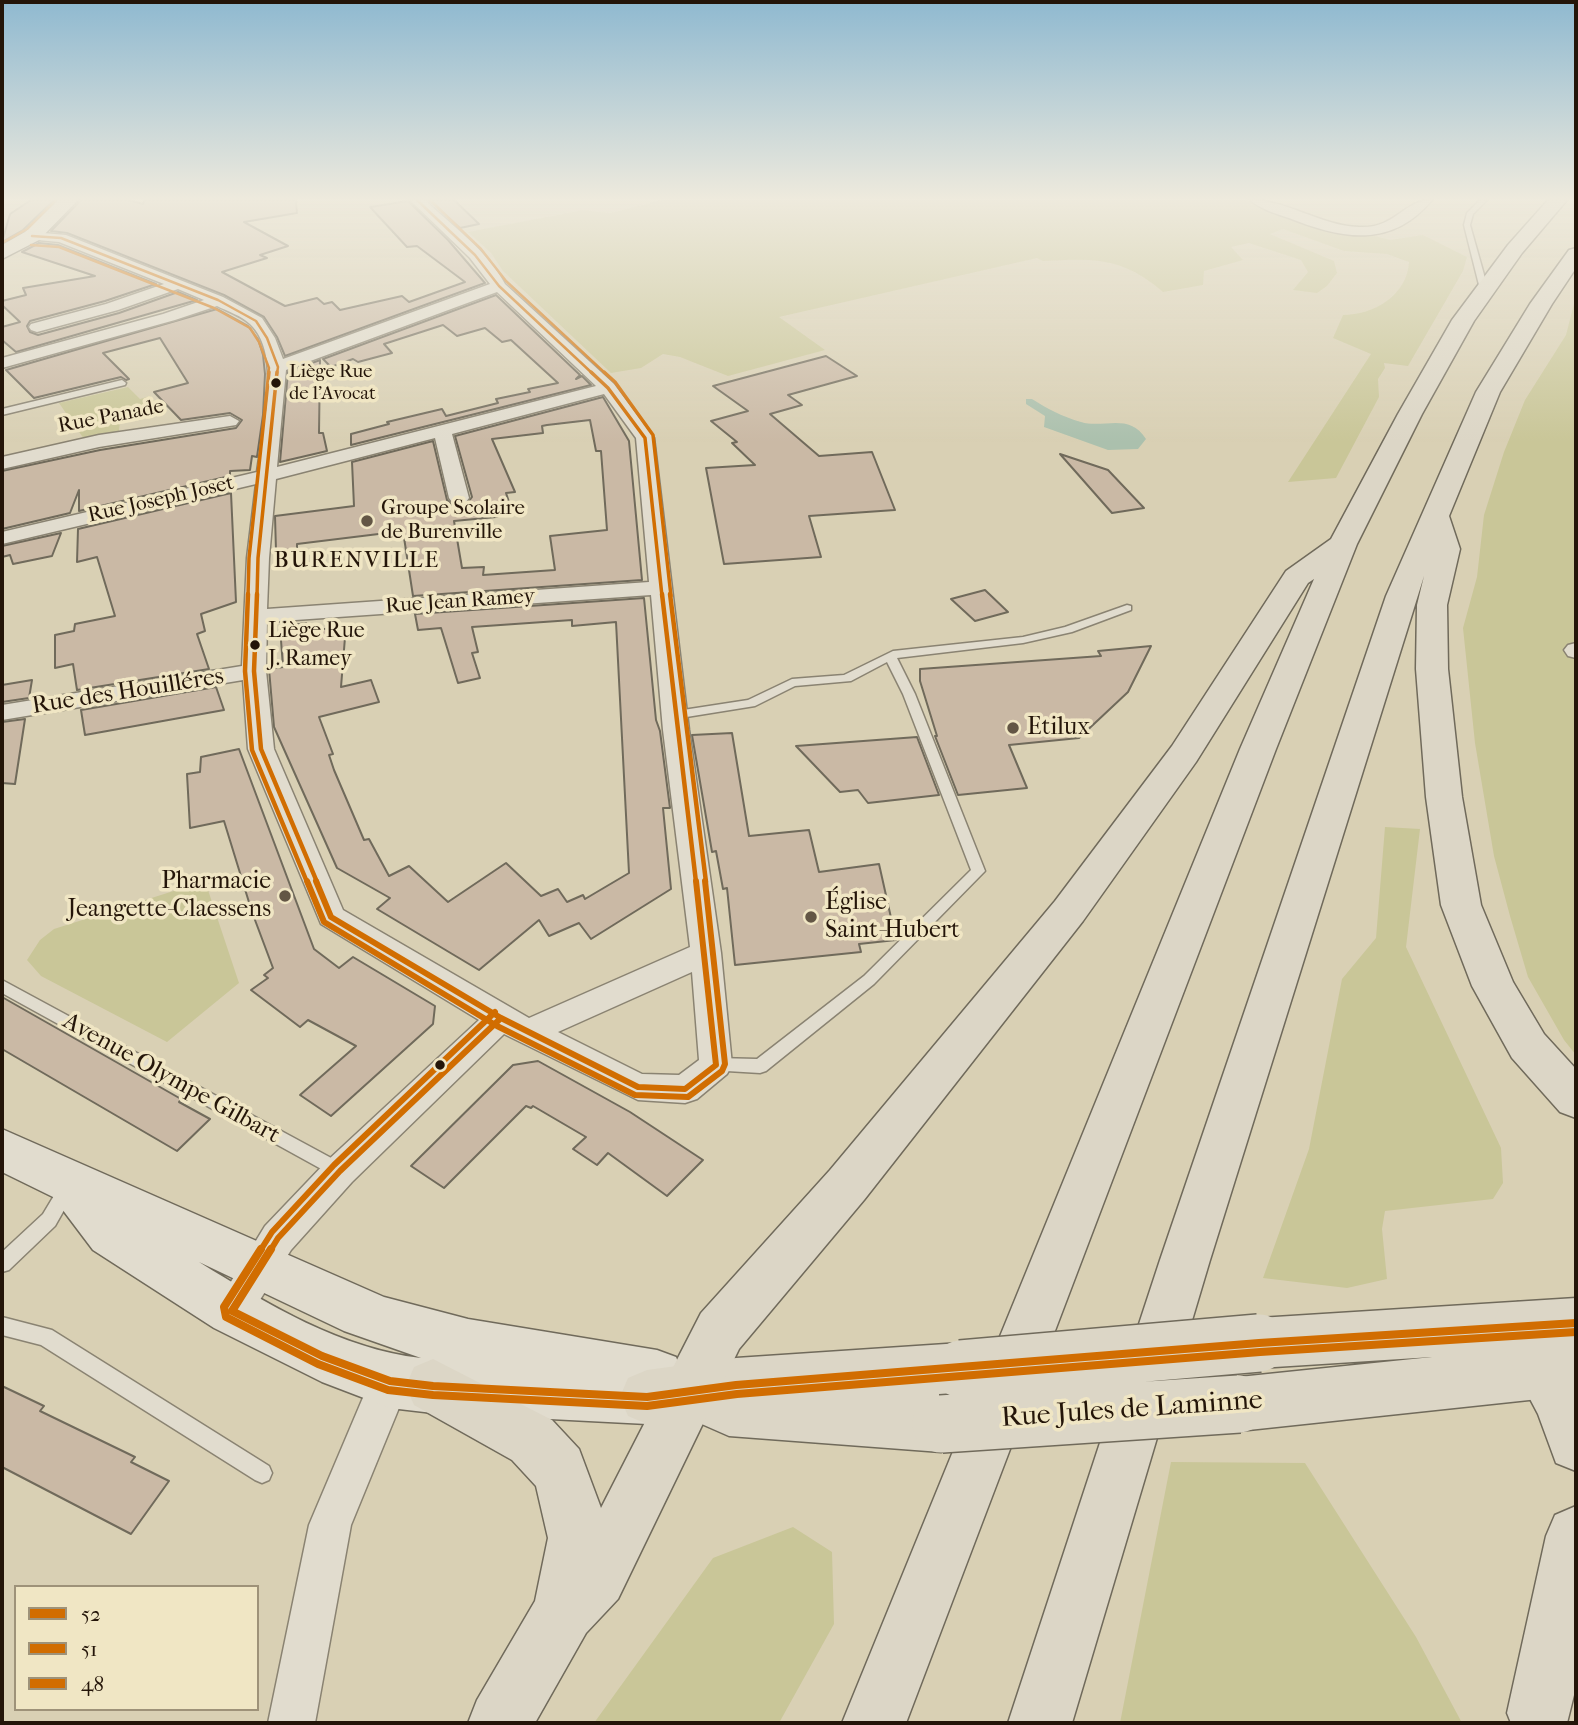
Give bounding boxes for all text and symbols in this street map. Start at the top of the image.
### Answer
place label: Liège Rue de l'Avocat [289,361,376,405]
marker: Liège Rue de l'Avocat [269,376,283,390]
street label: Rue Panade [56,394,166,440]
street label: Rue Joseph Joset [86,471,236,529]
place label: Groupe Scolaire de Burenville [381,496,525,546]
marker: Groupe Scolaire de Burenville [359,513,375,529]
district label: BURENVILLE [275,547,439,575]
street label: Rue Jean Ramey [384,584,536,620]
place label: Liège Rue J. Ramey [268,619,365,670]
marker: Liège Rue J. Ramey [248,638,262,652]
street label: Rue des Houilléres [30,663,226,721]
place label: Etilux [1027,714,1090,742]
marker: Etilux [1005,720,1021,736]
place label: Pharmacie Jeangette-Claessens [68,868,271,924]
marker: Pharmacie Jeangette-Claessens [277,888,293,904]
place label: Église Saint-Hubert [825,889,960,945]
marker: Église Saint-Hubert [803,909,819,925]
street label: Avenue Olympe Gilbart [58,1007,284,1151]
unlabelled marker [433,1058,447,1072]
street label: Rue Jules de Laminne [1000,1384,1264,1436]
legend [14,1585,259,1711]
text: 52 [81,1602,101,1626]
text: 51 [81,1637,98,1661]
text: 48 [81,1672,104,1696]

